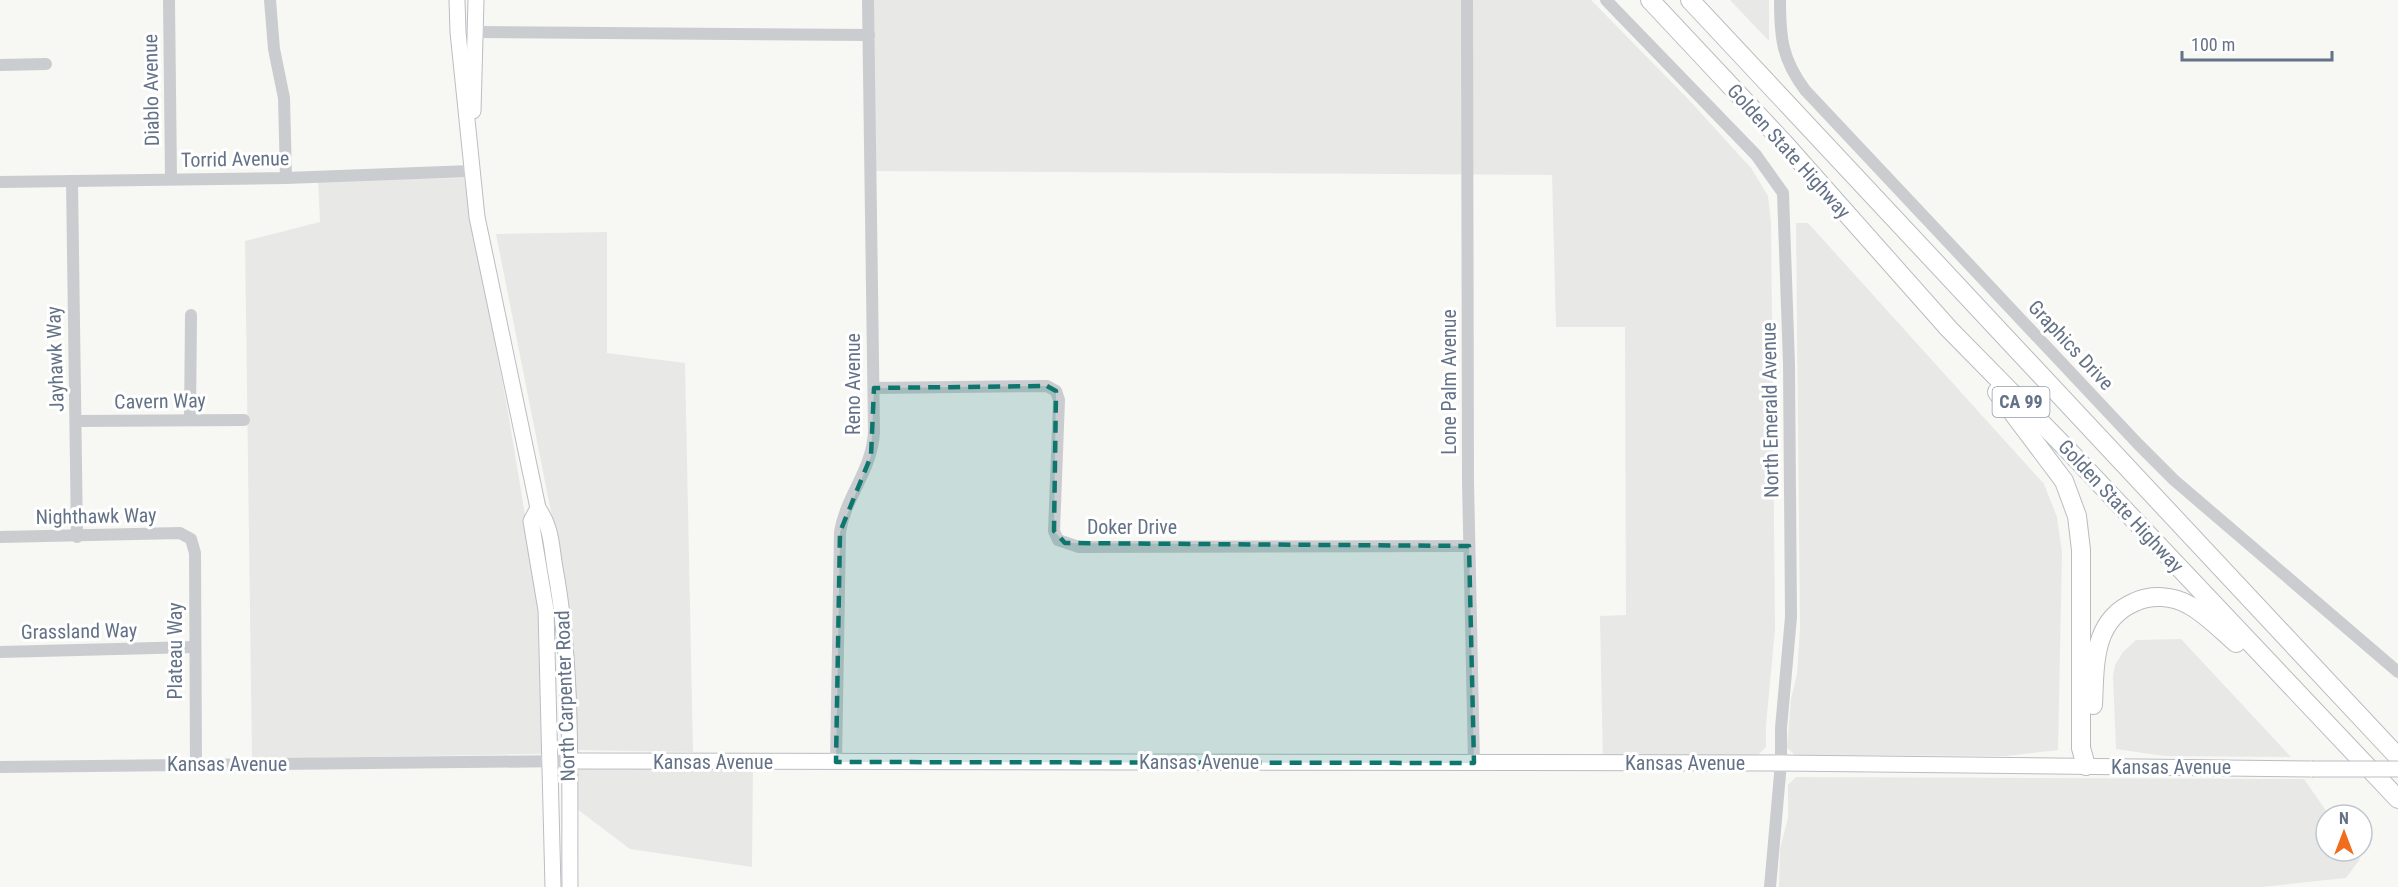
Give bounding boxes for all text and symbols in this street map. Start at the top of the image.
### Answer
scale bar [2182,24,2332,62]
street label: Diablo Avenue [138,34,164,146]
text: 100 m [2191,34,2235,55]
street label: Golden State Highway [1722,79,1856,223]
street label: Torrid Avenue [181,146,289,172]
street label: Graphics Drive [2023,295,2119,395]
street label: Jayhawk Way [41,306,69,412]
street label: Lone Palm Avenue [1437,309,1461,455]
street label: North Emerald Avenue [1756,322,1784,498]
street label: Reno Avenue [841,333,865,435]
road number: CA 99 [1992,387,2050,417]
street label: Cavern Way [114,388,206,414]
street label: Golden State Highway [2053,435,2189,577]
street label: Nighthawk Way [35,503,157,529]
street label: Doker Drive [1087,515,1177,539]
street label: Plateau Way [163,602,187,700]
street label: North Carpenter Road [550,610,580,782]
street label: Grassland Way [21,618,137,644]
street label: Kansas Avenue [653,750,773,774]
street label: Kansas Avenue [1139,750,1259,774]
street label: Kansas Avenue [1625,751,1745,775]
street label: Kansas Avenue [167,752,287,776]
street label: Kansas Avenue [2111,755,2231,779]
north arrow [2314,803,2374,863]
text: N [2339,809,2349,828]

